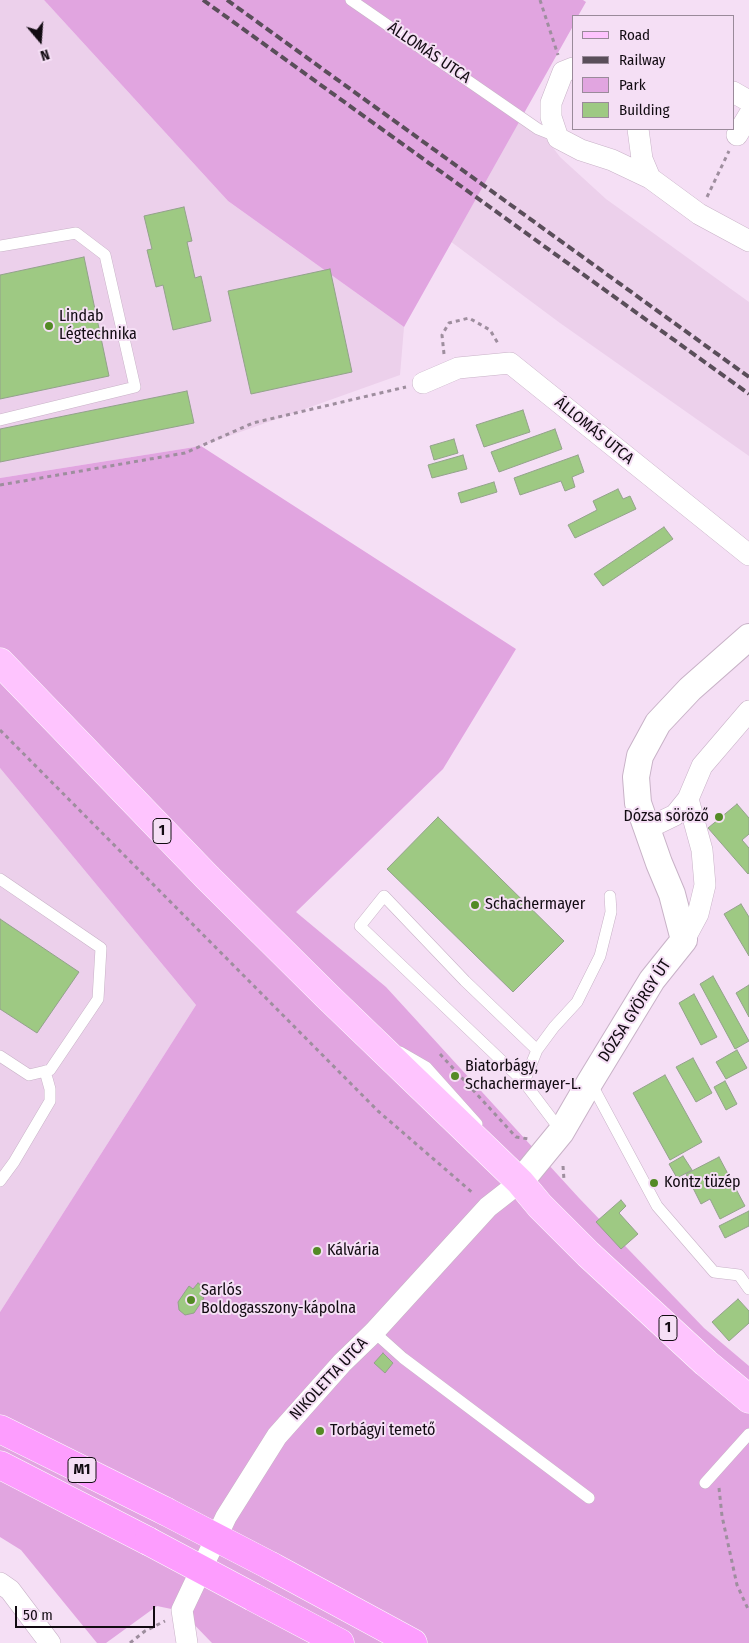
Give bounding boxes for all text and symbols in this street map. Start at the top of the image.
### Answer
north arrow [15,15,65,65]
legend [572,15,734,130]
street label: ÁLLOMÁS UTCA [384,18,474,88]
text: Road [619,26,650,44]
text: N [38,45,51,64]
text: Railway [619,51,666,69]
text: Park [619,76,646,94]
text: Building [619,101,670,119]
place label: Lindab Légtechnika [59,307,137,345]
marker: Lindab Légtechnika [43,320,55,332]
street label: ÁLLOMÁS UTCA [551,393,637,469]
place label: Dózsa söröző [624,807,709,827]
marker: Dózsa söröző [713,811,725,823]
road number: 1 [153,818,171,844]
place label: Schachermayer [485,895,585,915]
marker: Schachermayer [469,899,481,911]
street label: DÓZSA GYÖRGY ÚT [595,956,675,1066]
place label: Biatorbágy, Schachermayer-L. [465,1057,581,1095]
marker: Biatorbágy, Schachermayer-L. [449,1070,461,1082]
place label: Kontz tüzép [664,1173,741,1193]
marker: Kontz tüzép [648,1177,660,1189]
place label: Kálvária [327,1241,379,1261]
marker: Kálvária [311,1245,323,1257]
place label: Sarlós Boldogasszony-kápolna [201,1281,356,1319]
marker: Sarlós Boldogasszony-kápolna [185,1294,197,1306]
road number: 1 [659,1316,677,1340]
street label: NIKOLETTA UTCA [286,1334,372,1424]
place label: Torbágyi temető [330,1421,436,1441]
marker: Torbágyi temető [314,1425,326,1437]
road number: M1 [68,1458,96,1482]
scale bar [18,1596,158,1628]
text: 50 m [23,1606,53,1624]

